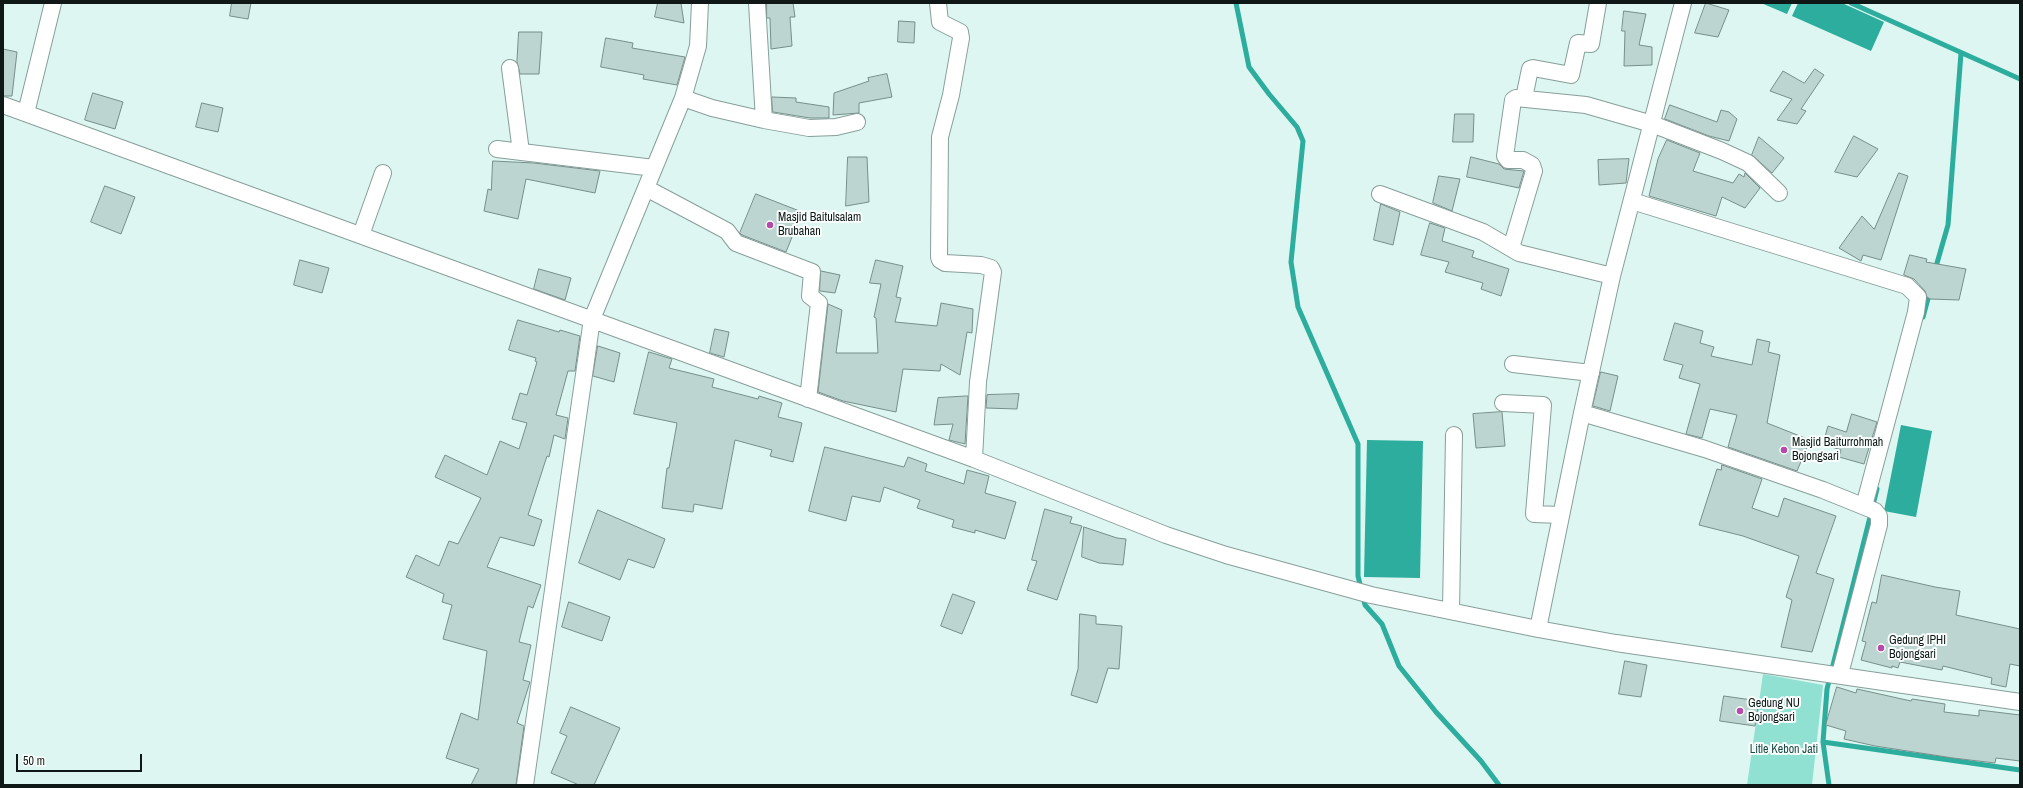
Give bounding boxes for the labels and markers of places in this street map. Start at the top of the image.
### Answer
place label: Masjid Baitulsalam Brubahan [778,211,861,239]
marker: Masjid Baitulsalam Brubahan [765,220,775,230]
place label: Masjid Baiturrohmah Bojongsari [1792,436,1883,464]
marker: Masjid Baiturrohmah Bojongsari [1779,445,1789,455]
place label: Gedung IPHI Bojongsari [1889,634,1946,662]
marker: Gedung IPHI Bojongsari [1876,643,1886,653]
place label: Gedung NU Bojongsari [1748,697,1800,725]
marker: Gedung NU Bojongsari [1735,706,1745,716]

